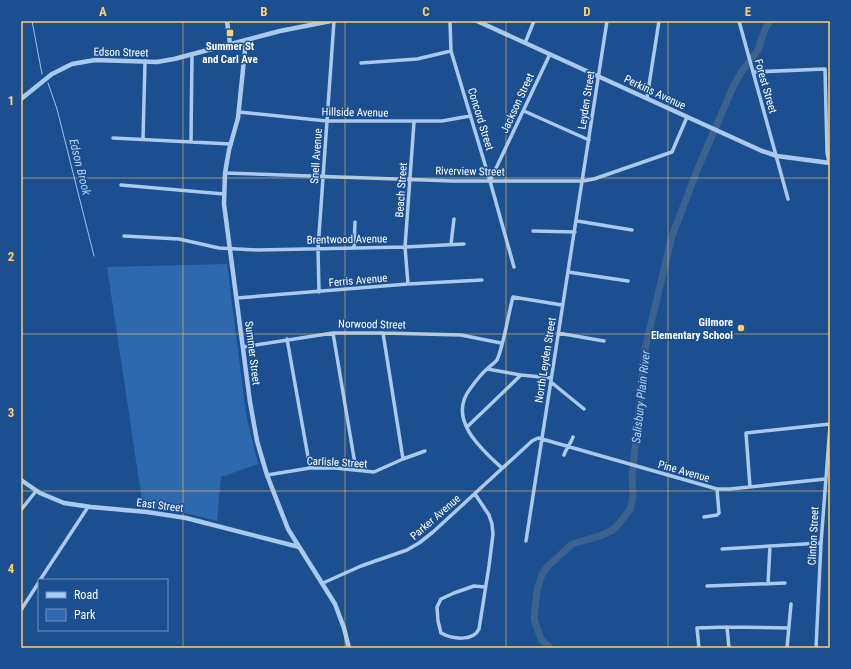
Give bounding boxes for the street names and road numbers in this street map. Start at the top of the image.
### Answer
street label: Edson Street [93,46,149,59]
street label: Forest Street [752,58,779,115]
street label: Leyden Street [575,70,598,130]
street label: Jackson Street [498,71,537,135]
street label: Perkins Avenue [622,72,688,112]
street label: Concord Street [465,86,496,152]
street label: Hillside Avenue [322,105,388,120]
street label: Snell Avenue [308,128,325,184]
street label: Beach Street [393,162,410,218]
street label: Riverview Street [435,164,505,179]
street label: Brentwood Avenue [306,232,388,247]
street label: Ferris Avenue [328,271,388,290]
street label: Norwood Street [338,317,406,332]
street label: North Leyden Street [532,317,559,404]
street label: Summer Street [242,320,263,386]
street label: Carlisle Street [306,454,368,471]
street label: Pine Avenue [656,458,711,485]
street label: Parker Avenue [408,492,463,543]
street label: East Street [136,496,184,515]
street label: Clinton Street [805,506,822,566]

